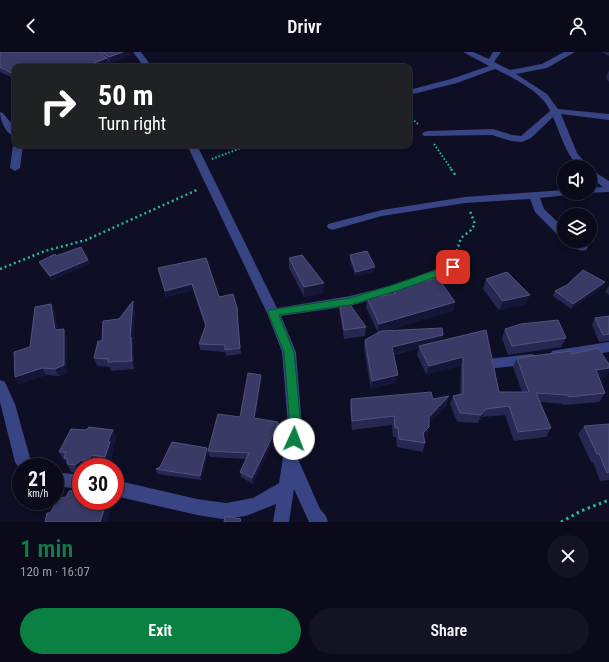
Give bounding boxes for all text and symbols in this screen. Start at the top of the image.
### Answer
icon: back [20,15,42,37]
icon: person [567,15,589,37]
text: Drivr [287,16,322,37]
text: 50 m [98,79,154,112]
icon: right [32,80,84,132]
text: Turn right [98,113,166,134]
map controls [557,160,597,248]
button: sound [557,160,597,200]
button: layers [557,208,597,248]
pin [436,250,470,284]
icon: arrive [442,256,464,278]
position arrow [273,418,315,460]
speed limit sign: 30 [72,458,124,510]
text: 21 [28,467,48,491]
text: km/h [28,488,48,499]
text: 1 min [20,535,73,563]
button: close [547,535,589,577]
text: 120 m · 16:07 [20,564,90,579]
button: Exit [20,608,301,654]
button: Share [309,608,589,654]

